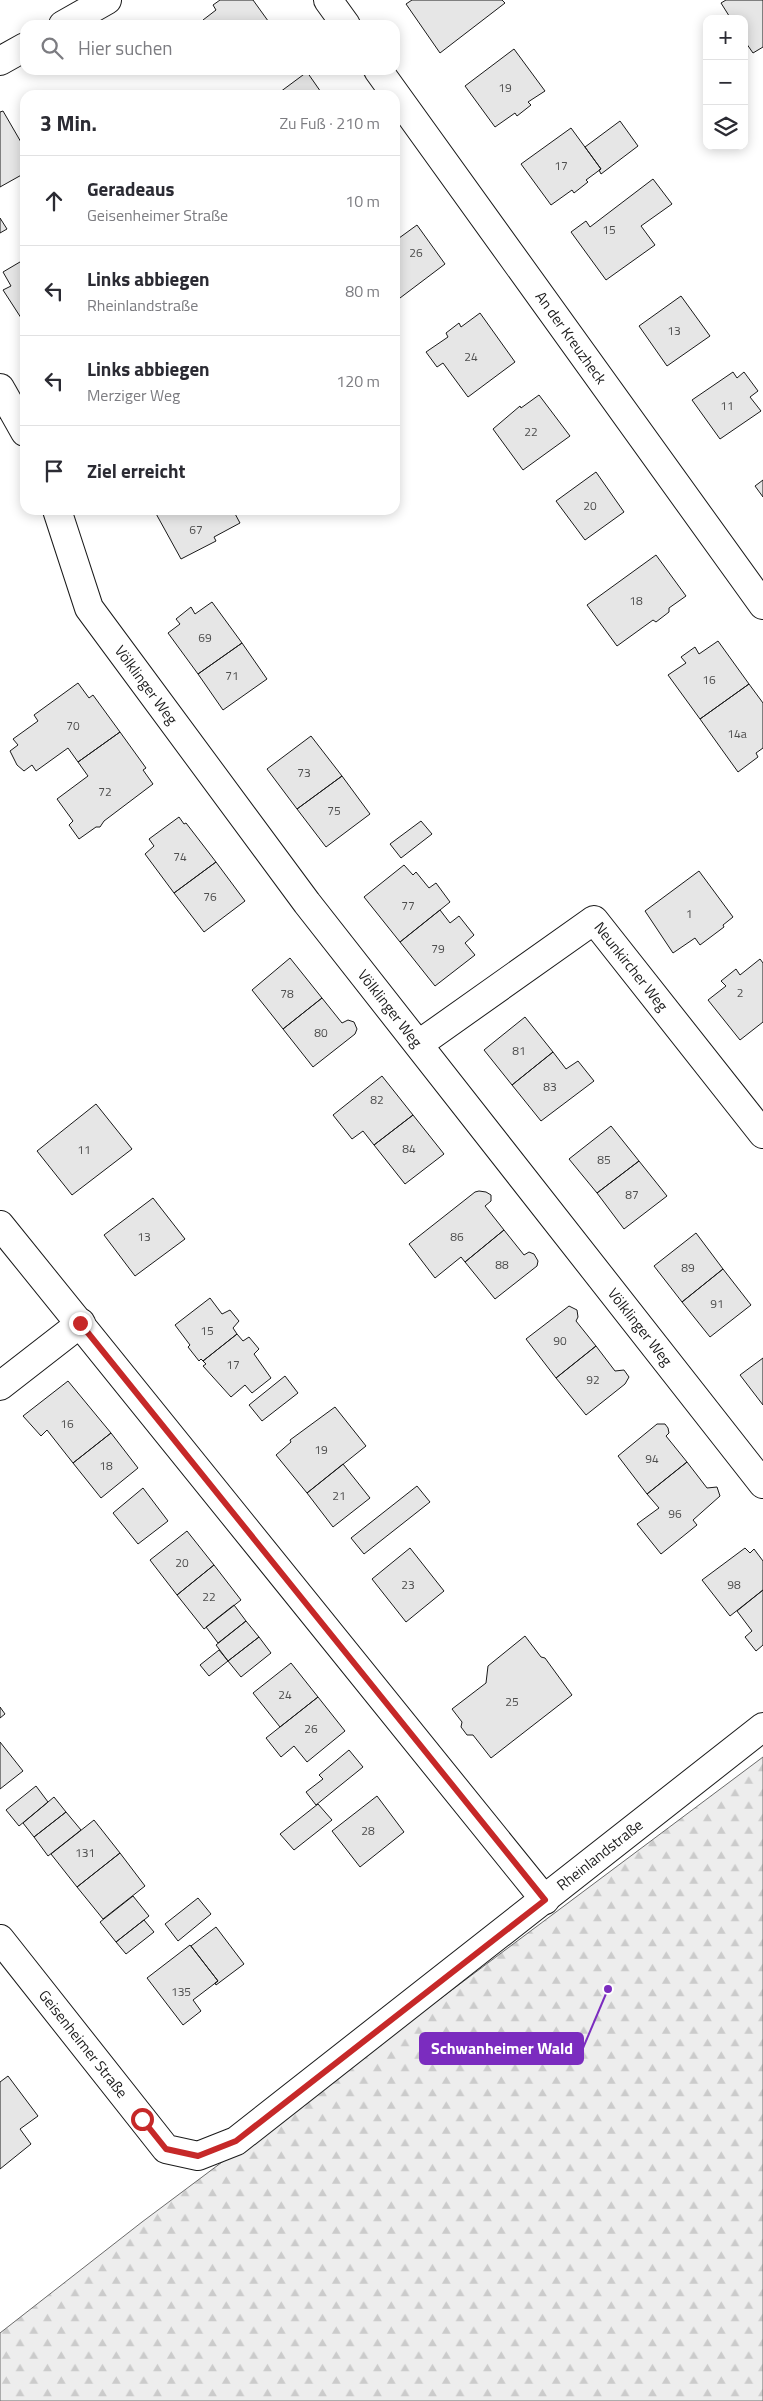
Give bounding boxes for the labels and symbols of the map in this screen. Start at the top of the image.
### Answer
house number: 19 [498,78,512,97]
house number: 17 [554,156,568,175]
house number: 15 [602,220,616,239]
house number: 26 [409,243,423,262]
street label: An der Kreuzheck [530,286,613,389]
house number: 13 [667,321,681,340]
house number: 24 [464,347,478,366]
house number: 11 [720,396,734,415]
house number: 22 [524,422,538,441]
house number: 20 [583,496,597,515]
house number: 67 [189,520,203,539]
house number: 18 [629,591,643,610]
house number: 69 [198,628,212,647]
street label: Völklinger Weg [109,640,184,730]
house number: 71 [225,666,239,685]
house number: 16 [702,670,716,689]
house number: 70 [66,716,80,735]
house number: 14a [727,724,747,743]
house number: 73 [297,763,311,782]
house number: 72 [98,782,112,801]
house number: 75 [327,801,341,820]
house number: 74 [173,847,187,866]
house number: 76 [203,887,217,906]
house number: 77 [401,896,415,915]
house number: 1 [686,904,692,923]
street label: Neunkircher Weg [589,917,674,1016]
house number: 79 [431,939,445,958]
street label: Völklinger Weg [352,964,428,1052]
house number: 2 [737,983,743,1002]
house number: 78 [280,984,294,1003]
house number: 80 [314,1023,328,1042]
house number: 81 [512,1041,526,1060]
house number: 83 [543,1077,557,1096]
house number: 82 [370,1090,384,1109]
house number: 84 [402,1139,416,1158]
house number: 11 [77,1140,91,1159]
house number: 85 [597,1150,611,1169]
house number: 87 [625,1185,639,1204]
house number: 13 [137,1227,151,1246]
house number: 86 [450,1227,464,1246]
house number: 88 [495,1255,509,1274]
house number: 89 [681,1258,695,1277]
street label: Völklinger Weg [602,1283,678,1371]
house number: 91 [710,1294,724,1313]
route end [69,1312,92,1335]
house number: 15 [200,1321,214,1340]
house number: 90 [553,1331,567,1350]
house number: 17 [226,1355,240,1374]
house number: 92 [586,1370,600,1389]
house number: 16 [60,1414,74,1433]
house number: 19 [314,1440,328,1459]
house number: 94 [645,1449,659,1468]
house number: 18 [99,1456,113,1475]
house number: 21 [332,1486,346,1505]
house number: 96 [668,1504,682,1523]
house number: 20 [175,1553,189,1572]
house number: 23 [401,1575,415,1594]
house number: 98 [727,1575,741,1594]
house number: 22 [202,1587,216,1606]
house number: 24 [278,1685,292,1704]
house number: 25 [505,1692,519,1711]
house number: 26 [304,1719,318,1738]
street label: Rheinlandstraße [551,1813,648,1896]
house number: 28 [361,1821,375,1840]
house number: 131 [75,1843,95,1862]
house number: 135 [171,1982,191,2001]
street label: Geisenheimer Straße [33,1985,134,2103]
callout: Schwanheimer Wald [420,2033,583,2064]
text: Schwanheimer Wald [431,2036,573,2060]
route start [131,2108,154,2131]

